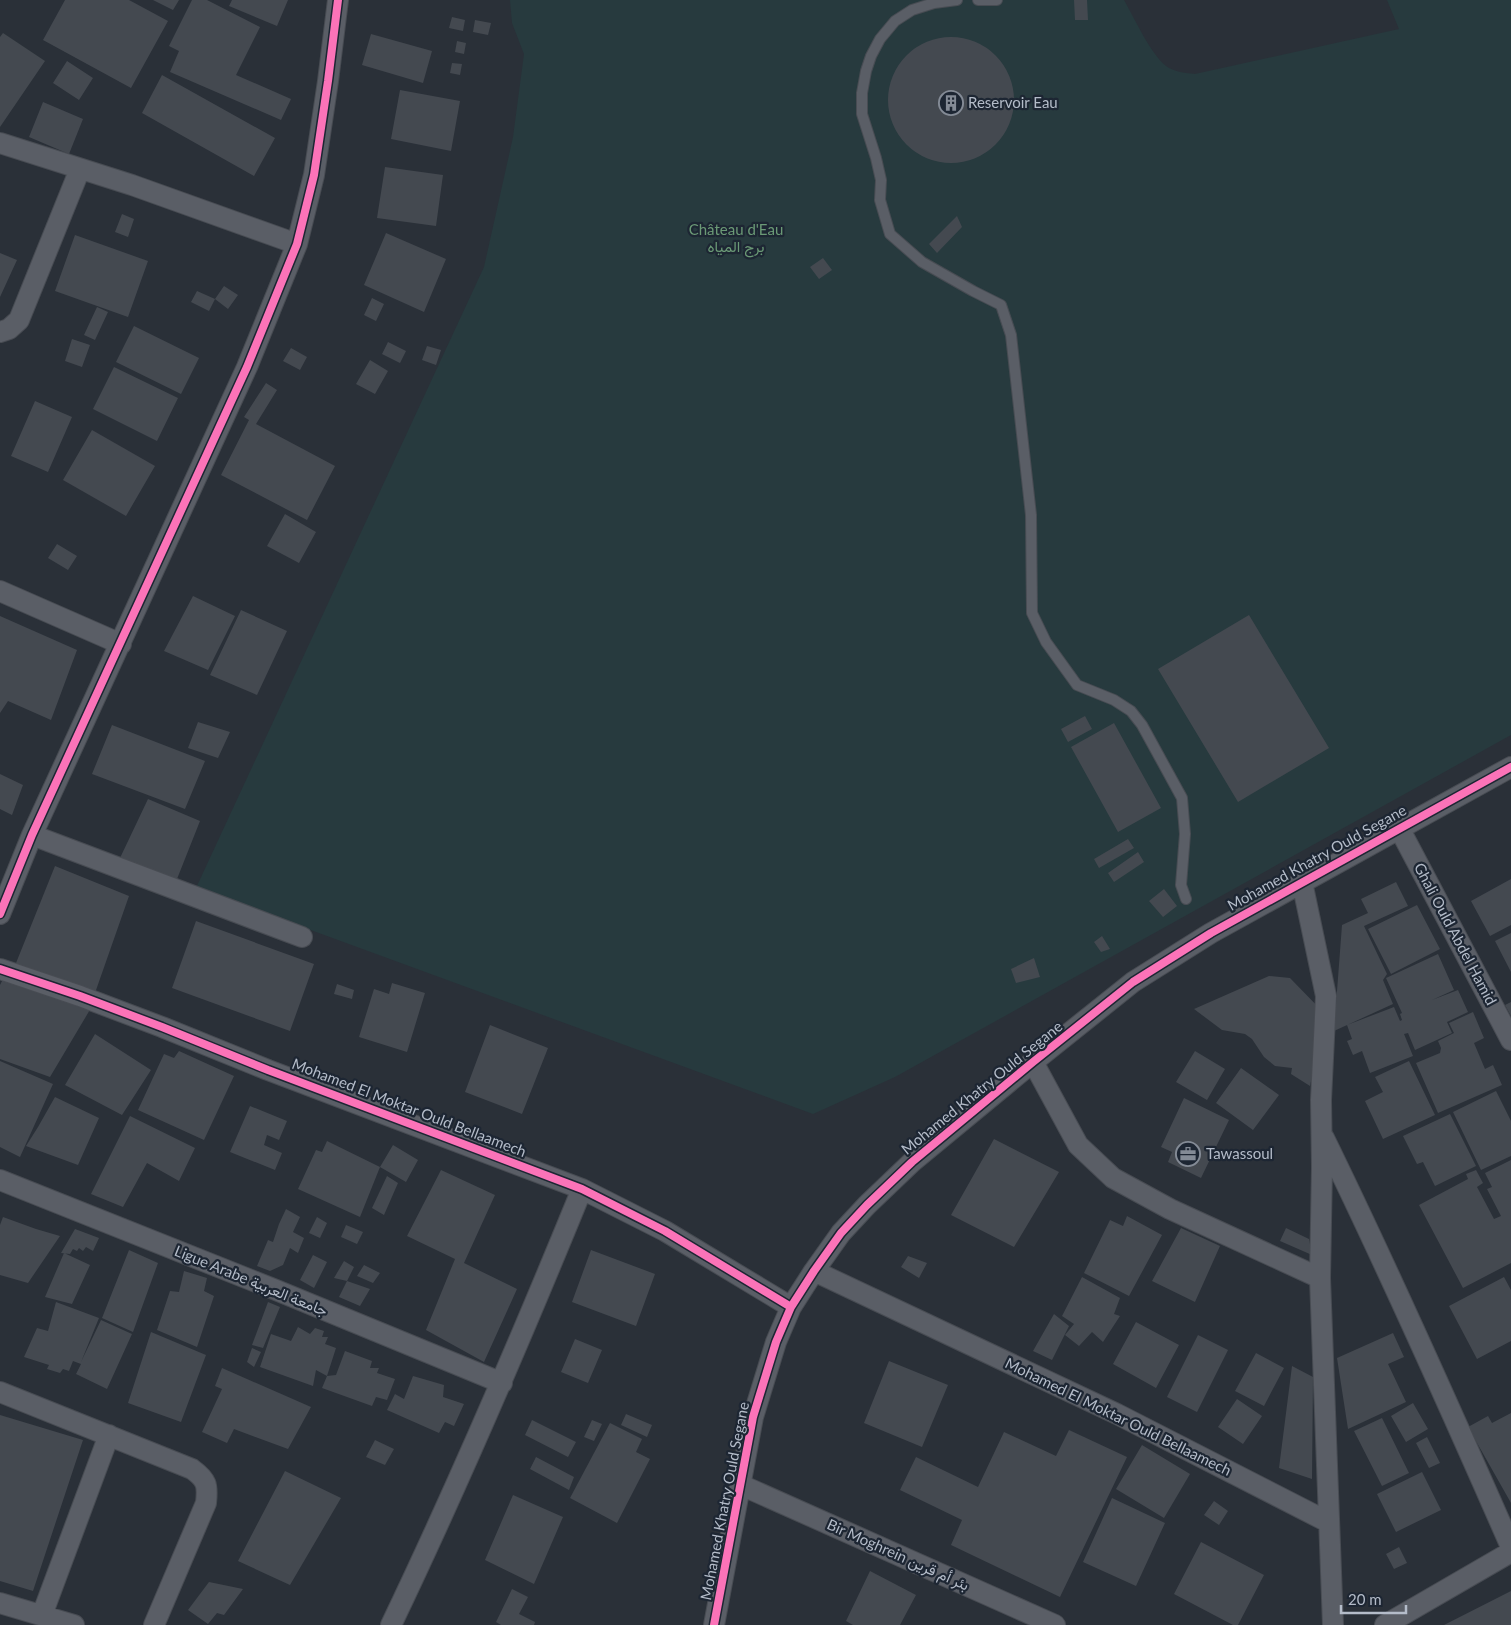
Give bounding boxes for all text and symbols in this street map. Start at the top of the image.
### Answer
building icon: Reservoir Eau [938,90,964,116]
place label: Reservoir Eau [968,93,1058,111]
park label: Château d'Eau برج المياه [689,220,783,258]
street label: Mohamed Khatry Ould Segane [1224,800,1409,914]
street label: Ghali Ould Abdel Hamid [1411,859,1501,1008]
street label: Mohamed Khatry Ould Segane [897,1017,1066,1158]
street label: Mohamed El Moktar Ould Bellaamech [290,1054,529,1160]
office icon: Tawassoul [1175,1141,1201,1167]
place label: Tawassoul [1206,1144,1273,1162]
street label: Ligue Arabe جامعة العربية [172,1241,331,1320]
street label: Mohamed El Moktar Ould Bellaamech [1002,1353,1234,1479]
street label: Mohamed Khatry Ould Segane [696,1400,752,1602]
street label: Bir Moghrein بئر أم قرين [824,1515,972,1595]
scale bar [1341,1582,1406,1614]
text: 20 m [1348,1590,1382,1608]

